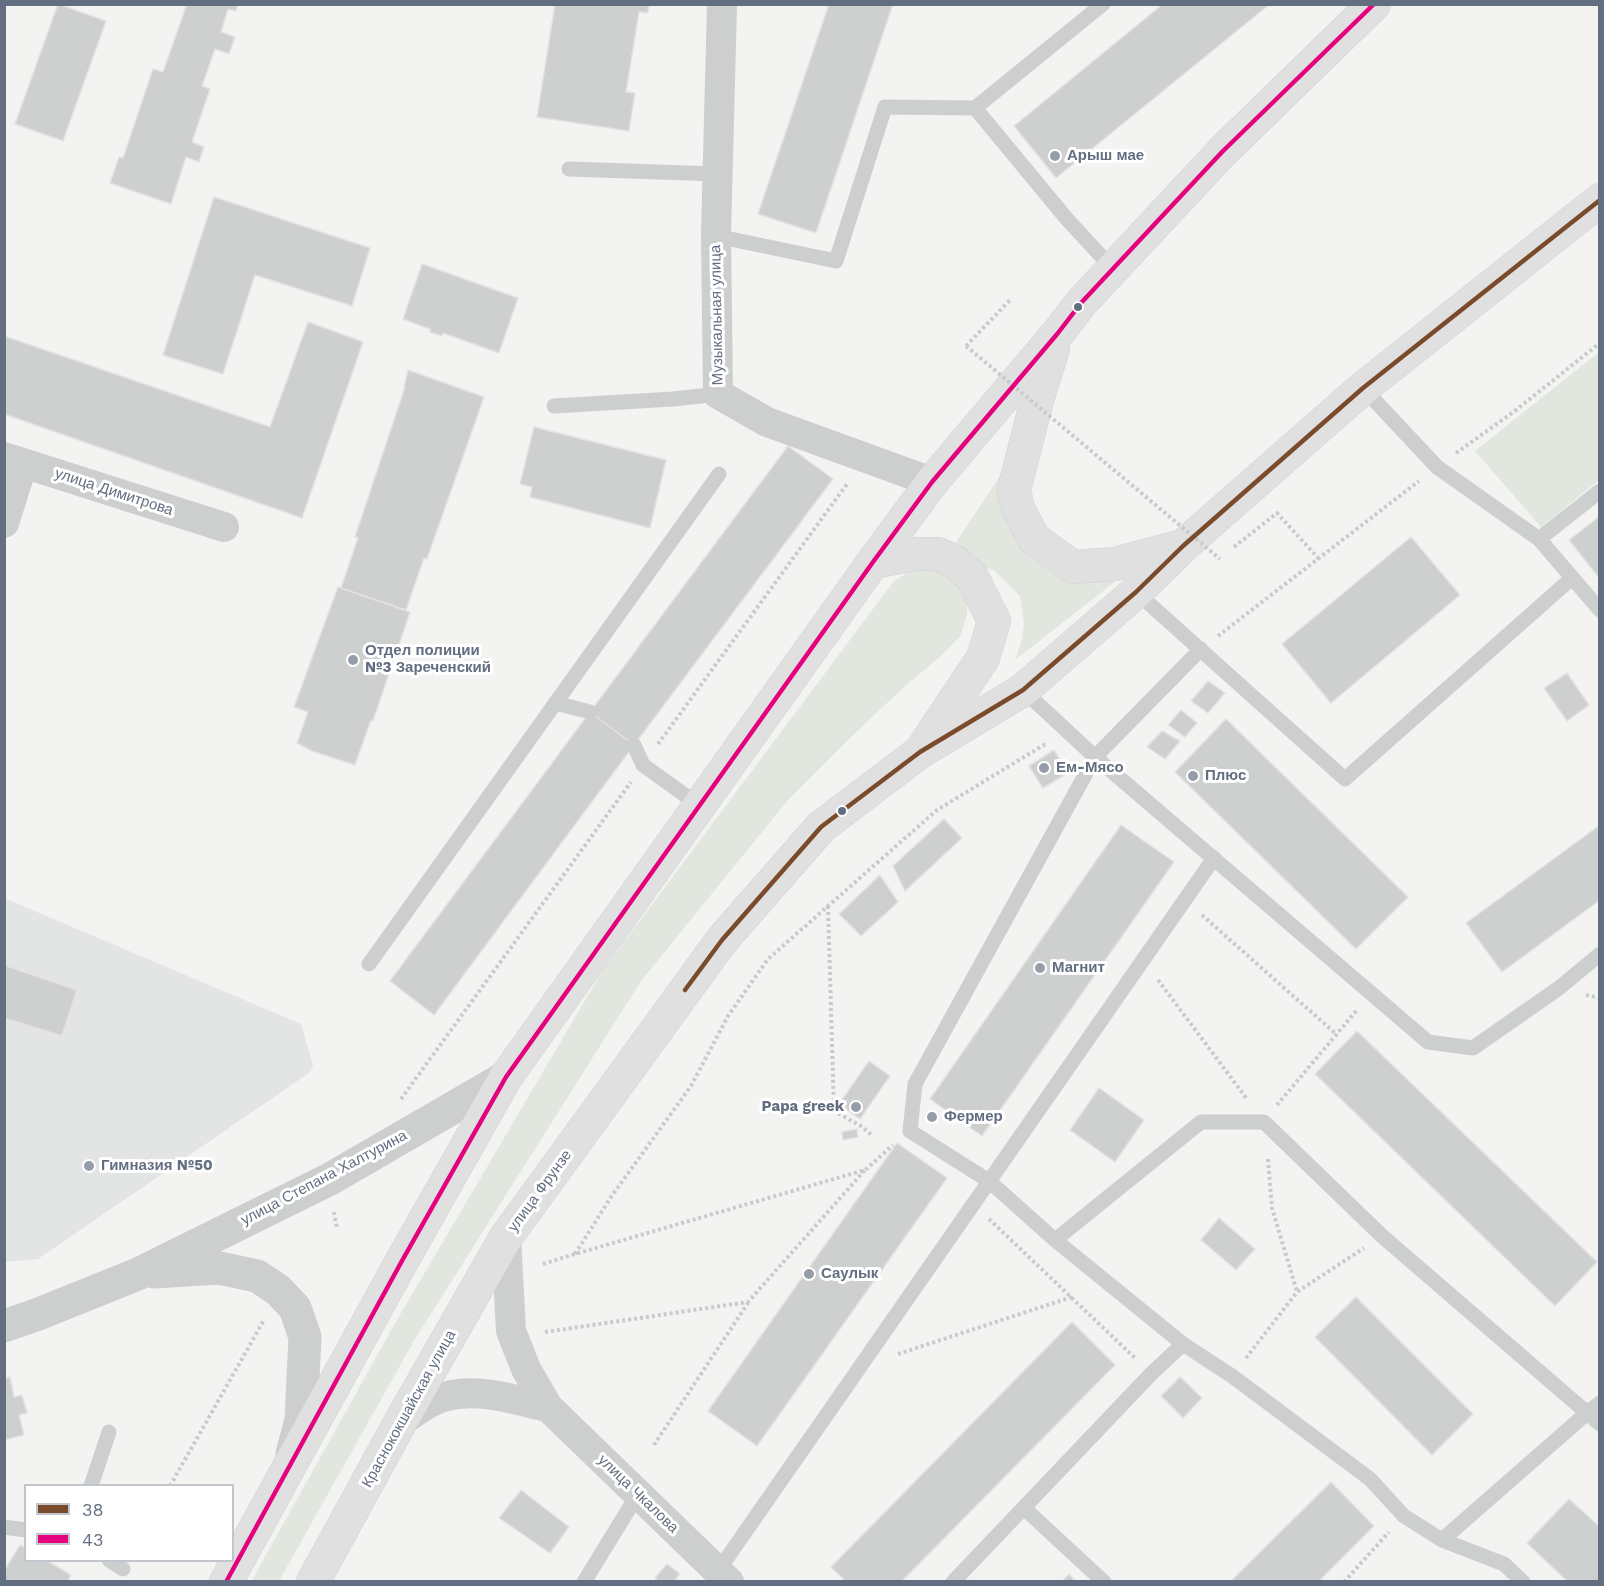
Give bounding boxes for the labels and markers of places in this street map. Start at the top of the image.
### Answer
place label: Арыш мае [1067,147,1144,165]
marker: Арыш мае [1048,149,1062,163]
unlabelled marker [1072,301,1084,313]
place label: Отдел полиции №3 Зареченский [365,642,491,677]
marker: Отдел полиции №3 Зареченский [346,653,360,667]
place label: Ем-Мясо [1056,759,1124,777]
marker: Ем-Мясо [1037,761,1051,775]
place label: Плюс [1205,767,1246,785]
marker: Плюс [1186,769,1200,783]
unlabelled marker [836,805,848,817]
place label: Магнит [1052,959,1105,977]
marker: Магнит [1033,961,1047,975]
place label: Papa greek [762,1098,844,1116]
marker: Papa greek [849,1100,863,1114]
place label: Фермер [944,1108,1003,1126]
marker: Фермер [925,1110,939,1124]
place label: Гимназия №50 [101,1157,213,1175]
marker: Гимназия №50 [82,1159,96,1173]
place label: Саулык [821,1265,878,1283]
marker: Саулык [802,1267,816,1281]

